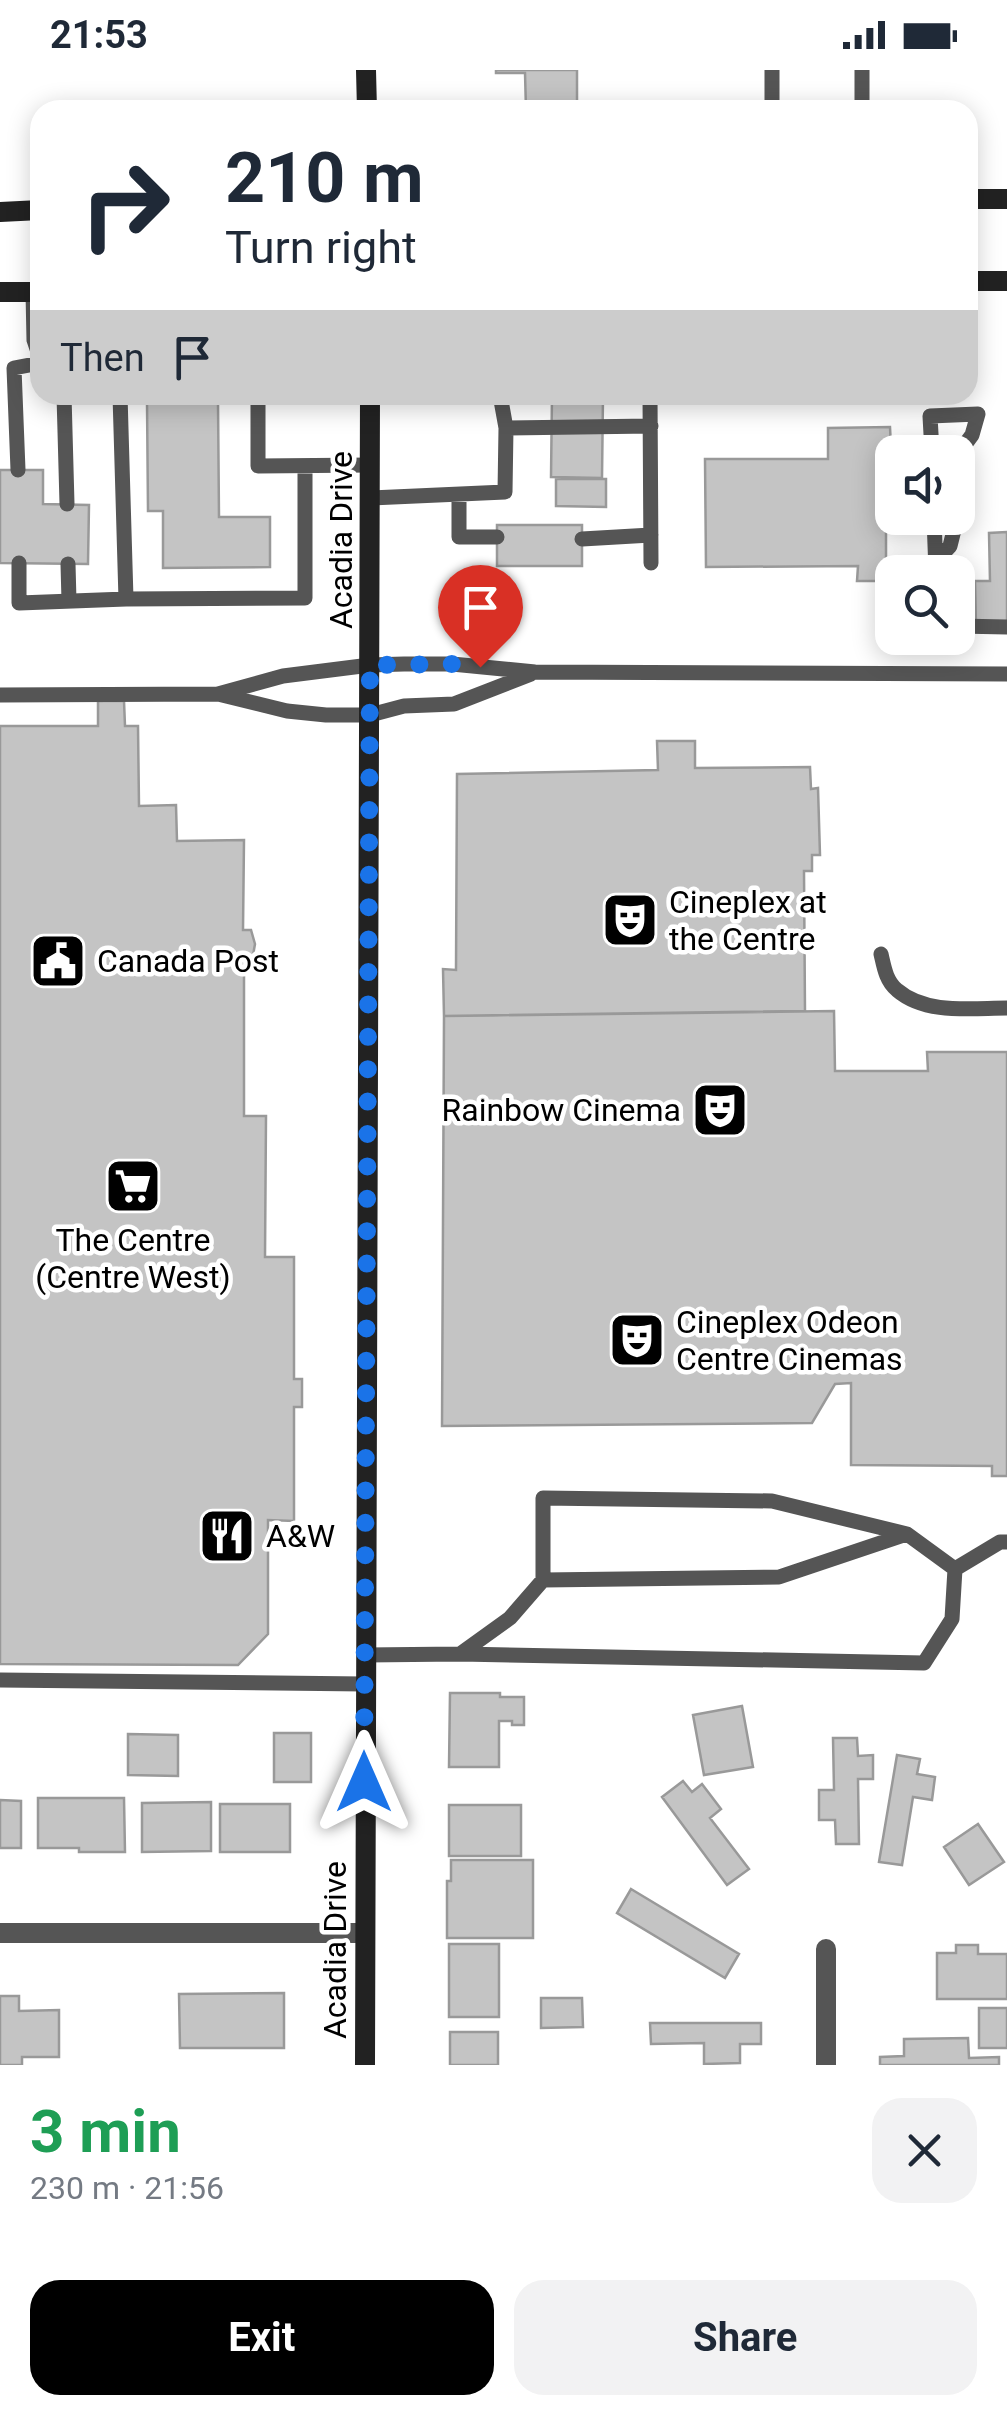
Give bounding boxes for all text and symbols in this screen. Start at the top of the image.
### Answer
text: 21:53 [50,13,148,57]
text: 210 m [225,137,424,219]
icon: right [60,140,190,270]
text: Turn right [225,221,417,274]
icon: arrive [165,330,220,385]
text: Then [60,336,145,380]
map controls [875,435,975,655]
button: sound [875,435,975,535]
street label: Acadia Drive [322,451,360,629]
button: search [875,555,975,655]
pin [438,565,523,668]
icon: arrive [453,580,508,635]
place label: Cineplex at the Centre [669,883,827,958]
theatre icon: Cineplex at the Centre [600,890,660,950]
public building icon: Canada Post [28,931,88,991]
place label: Canada Post [97,942,279,980]
theatre icon: Rainbow Cinema [690,1080,750,1140]
place label: Rainbow Cinema [442,1091,681,1129]
supermarket icon: The Centre (Centre West) [103,1156,163,1216]
place label: The Centre (Centre West) [35,1221,231,1296]
place label: Cineplex Odeon Centre Cinemas [676,1303,903,1378]
theatre icon: Cineplex Odeon Centre Cinemas [607,1310,667,1370]
restaurant icon: A&W [197,1506,257,1566]
place label: A&W [266,1517,335,1555]
position arrow [312,1730,416,1834]
street label: Acadia Drive [316,1861,354,2039]
text: 3 min [30,2096,181,2167]
button: close [872,2098,977,2203]
text: 230 m · 21:56 [30,2169,224,2207]
button: Exit [30,2280,494,2395]
button: Share [514,2280,977,2395]

